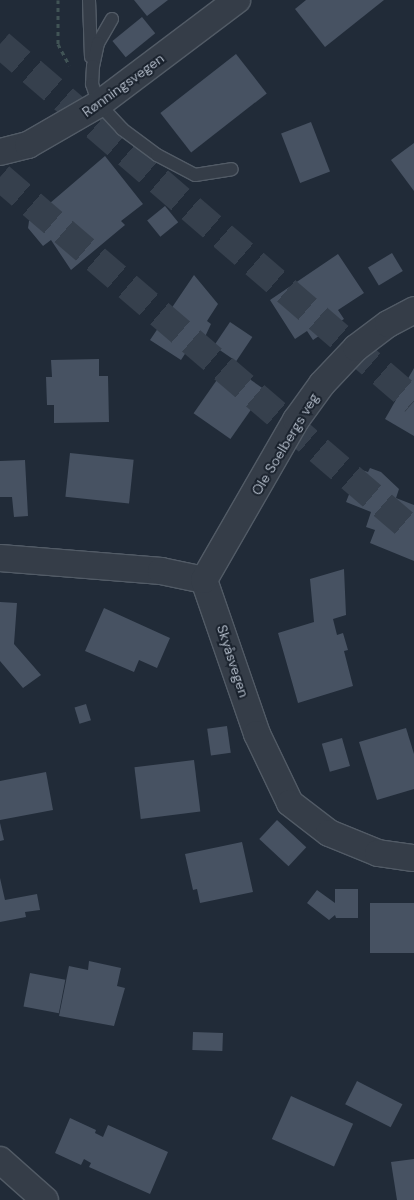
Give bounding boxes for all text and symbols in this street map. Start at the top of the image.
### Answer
street label: Rønningsvegen [79,50,167,120]
street label: Ole Soelbergs veg [248,390,322,498]
street label: Skyåsvegen [213,623,253,699]

